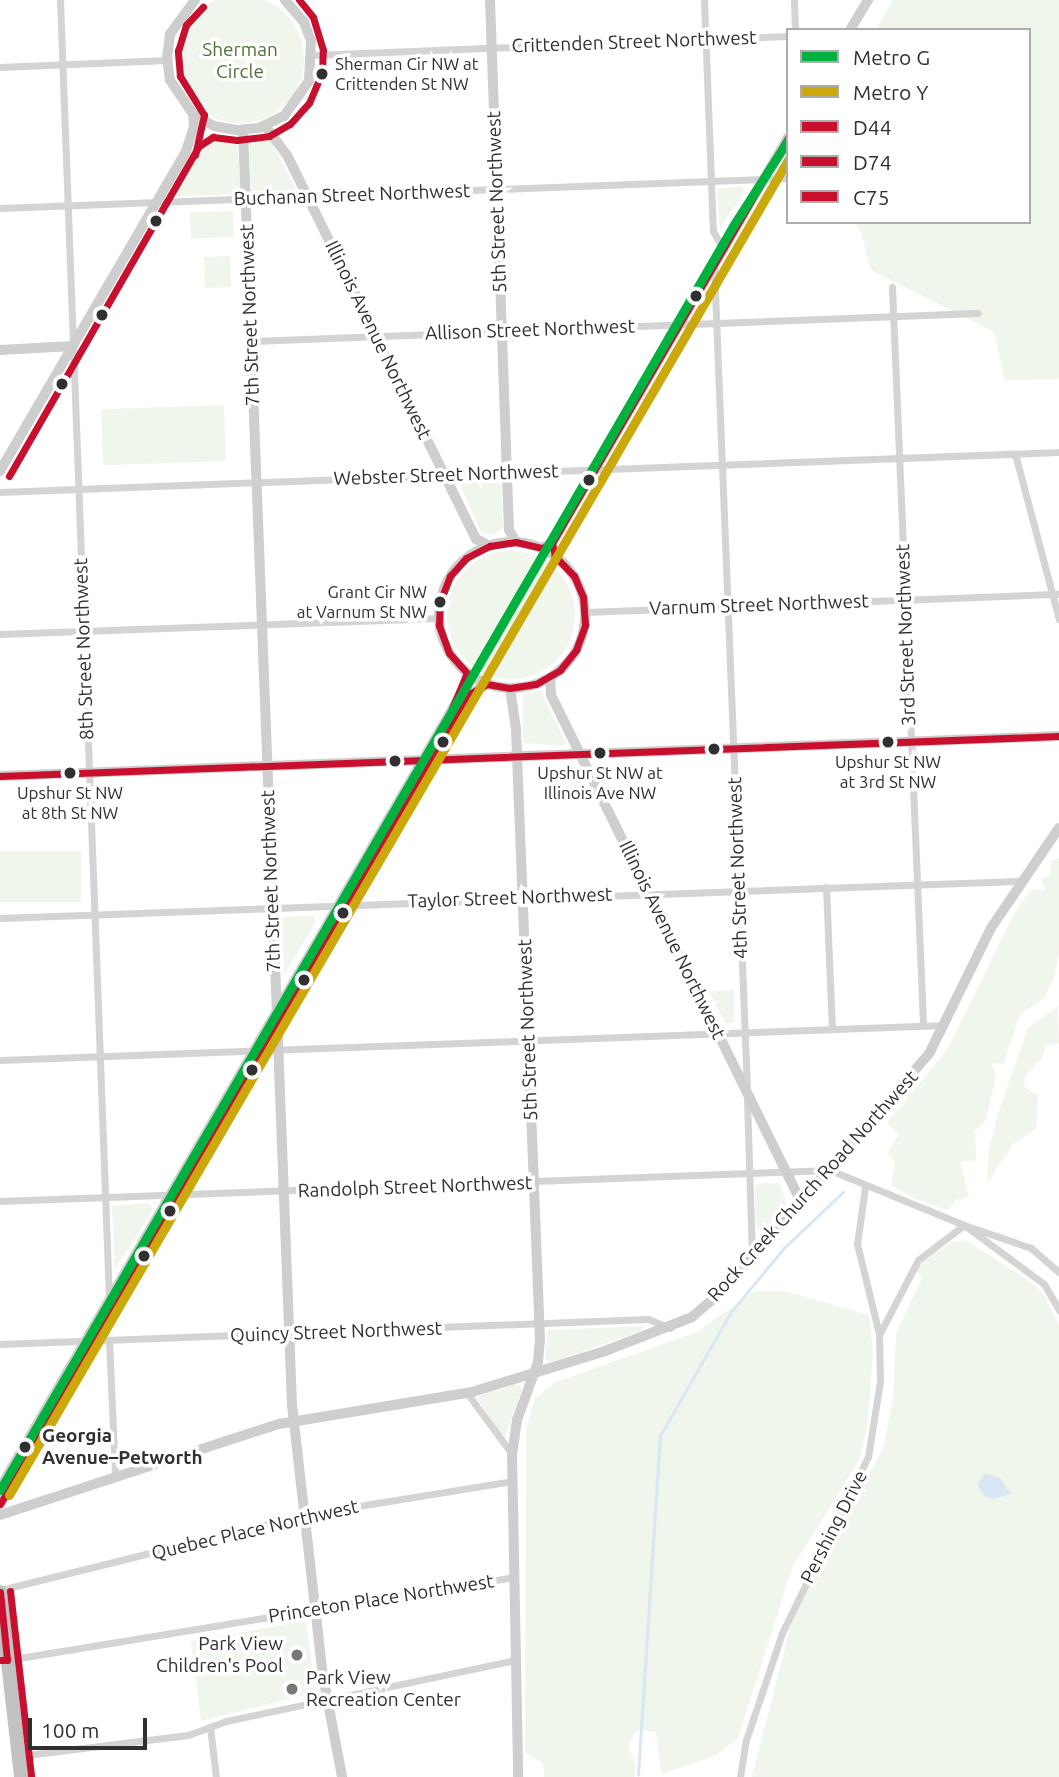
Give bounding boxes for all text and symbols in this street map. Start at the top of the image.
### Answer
street label: Crittenden Street Northwest [511,26,757,58]
legend [786,28,1031,224]
park label: Sherman Circle [202,39,278,83]
text: Metro G [853,45,930,69]
place label: Sherman Cir NW at Crittenden St NW [335,54,478,94]
marker: Sherman Cir NW at Crittenden St NW [315,67,329,81]
text: Metro Y [853,80,928,104]
street label: 5th Street Northwest [482,111,512,293]
text: D44 [853,115,892,139]
text: D74 [853,150,892,174]
street label: Buchanan Street Northwest [233,179,471,211]
text: C75 [853,185,890,209]
unlabelled marker [149,214,163,228]
street label: 7th Street Northwest [235,224,265,406]
street label: Illinois Avenue Northwest [320,237,436,443]
unlabelled marker [689,289,703,303]
unlabelled marker [95,308,109,322]
street label: Allison Street Northwest [425,315,635,345]
unlabelled marker [55,377,69,391]
street label: Webster Street Northwest [333,460,559,490]
unlabelled marker [582,473,596,487]
street label: 3rd Street Northwest [891,544,921,726]
street label: 8th Street Northwest [69,558,99,740]
place label: Grant Cir NW at Varnum St NW [297,582,427,622]
street label: Varnum Street Northwest [649,590,869,620]
marker: Grant Cir NW at Varnum St NW [433,595,447,609]
unlabelled marker [436,735,450,749]
marker: Upshur St NW at 3rd St NW [881,735,895,749]
unlabelled marker [707,742,721,756]
marker: Upshur St NW at Illinois Ave NW [593,746,607,760]
place label: Upshur St NW at 3rd St NW [835,752,941,792]
unlabelled marker [388,754,402,768]
place label: Upshur St NW at Illinois Ave NW [537,763,663,803]
marker: Upshur St NW at 8th St NW [63,766,77,780]
street label: 4th Street Northwest [723,777,753,959]
place label: Upshur St NW at 8th St NW [17,783,123,823]
street label: 7th Street Northwest [256,790,286,972]
street label: Illinois Avenue Northwest [614,837,730,1043]
street label: Taylor Street Northwest [407,883,613,913]
unlabelled marker [336,906,350,920]
street label: 5th Street Northwest [513,939,543,1121]
unlabelled marker [297,973,311,987]
unlabelled marker [245,1063,259,1077]
street label: Rock Creek Church Road Northwest [703,1066,923,1306]
street label: Randolph Street Northwest [297,1172,533,1202]
unlabelled marker [163,1204,177,1218]
unlabelled marker [137,1249,151,1263]
street label: Quincy Street Northwest [230,1317,442,1347]
place label: Georgia Avenue–Petworth [42,1425,203,1469]
marker: Georgia Avenue–Petworth [14,1436,36,1458]
street label: Pershing Drive [796,1467,872,1587]
street label: Quebec Place Northwest [149,1495,361,1565]
street label: Princeton Place Northwest [267,1570,495,1628]
place label: Park View Children's Pool [156,1633,283,1677]
marker: Park View Children's Pool [289,1647,305,1663]
place label: Park View Recreation Center [306,1667,461,1711]
marker: Park View Recreation Center [284,1681,300,1697]
scale bar [32,1704,150,1748]
text: 100 m [41,1718,99,1742]

